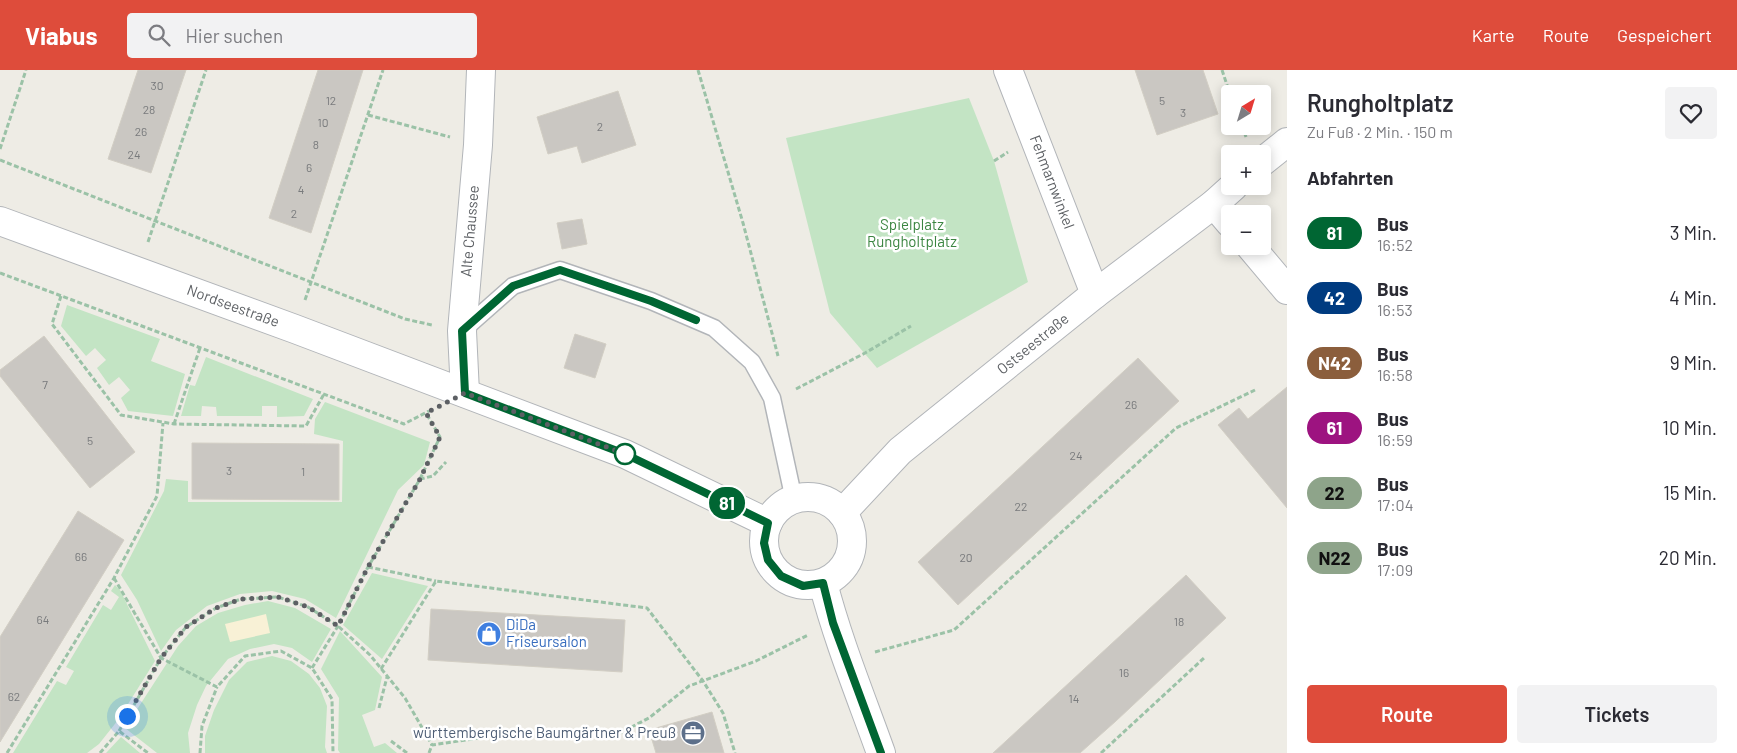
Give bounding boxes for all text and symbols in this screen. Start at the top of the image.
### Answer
search box [127,13,477,58]
text: Viabus [25,21,97,50]
icon: search [145,21,173,49]
text: Hier suchen [185,24,283,47]
text: Karte [1472,24,1515,46]
text: Route [1543,24,1589,46]
text: Gespeichert [1617,24,1712,46]
house number: 30 [151,78,163,92]
north arrow [1221,85,1271,135]
map controls [1221,85,1271,255]
button: heart [1665,87,1717,139]
text: Rungholtplatz [1307,88,1453,117]
house number: 12 [326,93,336,107]
house number: 5 [1159,93,1165,107]
house number: 28 [143,102,155,116]
house number: 3 [1180,105,1186,119]
house number: 10 [318,115,328,129]
house number: 2 [597,119,603,133]
text: Zu Fuß · 2 Min. · 150 m [1307,122,1453,141]
house number: 26 [135,124,147,138]
street label: Fehmarnwinkel [1027,132,1079,231]
house number: 8 [313,137,319,151]
button: + [1221,145,1271,195]
house number: 24 [127,147,141,161]
house number: 6 [306,160,312,174]
text: Abfahrten [1307,166,1393,189]
house number: 4 [298,182,304,196]
street label: Alte Chaussee [456,184,482,277]
button: − [1221,205,1271,255]
house number: 2 [291,206,297,220]
text: Bus [1377,212,1409,235]
park label: Spielplatz Rungholtplatz [867,215,957,250]
text: 3 Min. [1670,221,1717,244]
text: 81 [1327,222,1342,244]
text: 16:52 [1377,235,1413,254]
text: Bus [1377,277,1409,300]
street label: Nordseestraße [185,280,282,330]
text: 4 Min. [1669,286,1717,309]
text: 42 [1324,287,1345,309]
text: 16:53 [1377,300,1413,319]
street label: Ostseestraße [993,309,1072,378]
text: Bus [1377,342,1409,365]
text: 9 Min. [1670,351,1717,374]
text: N42 [1318,352,1351,374]
text: 16:58 [1377,365,1413,384]
house number: 7 [42,377,48,391]
house number: 26 [1125,397,1137,411]
text: Bus [1377,407,1409,430]
text: 10 Min. [1662,416,1717,439]
text: 61 [1327,417,1342,439]
text: 16:59 [1377,430,1413,449]
house number: 5 [87,433,93,447]
unlabelled marker [614,443,636,465]
house number: 24 [1069,448,1083,462]
house number: 3 [226,463,232,477]
house number: 1 [301,464,305,478]
text: Bus [1377,472,1409,495]
text: 15 Min. [1663,481,1717,504]
text: 22 [1324,482,1345,504]
line badge: 81 [704,487,750,519]
text: 81 [719,492,735,514]
text: 17:04 [1377,495,1413,514]
house number: 22 [1015,499,1027,513]
text: Bus [1377,537,1409,560]
text: 20 Min. [1659,546,1717,569]
text: N22 [1318,547,1351,569]
house number: 66 [75,549,87,563]
house number: 20 [959,550,973,564]
text: 17:09 [1377,560,1413,579]
house number: 64 [37,612,49,626]
house number: 18 [1174,614,1184,628]
place label: DiDa Friseursalon [506,615,587,650]
shop icon: DiDa Friseursalon [476,621,502,647]
house number: 16 [1119,665,1129,679]
button: Route [1307,685,1507,743]
button: Tickets [1517,685,1717,743]
house number: 62 [8,689,20,703]
house number: 14 [1069,691,1079,705]
your location [115,704,140,729]
office icon: württembergische Baumgärtner & Preuß [680,720,706,746]
place label: württembergische Baumgärtner & Preuß [413,723,676,741]

